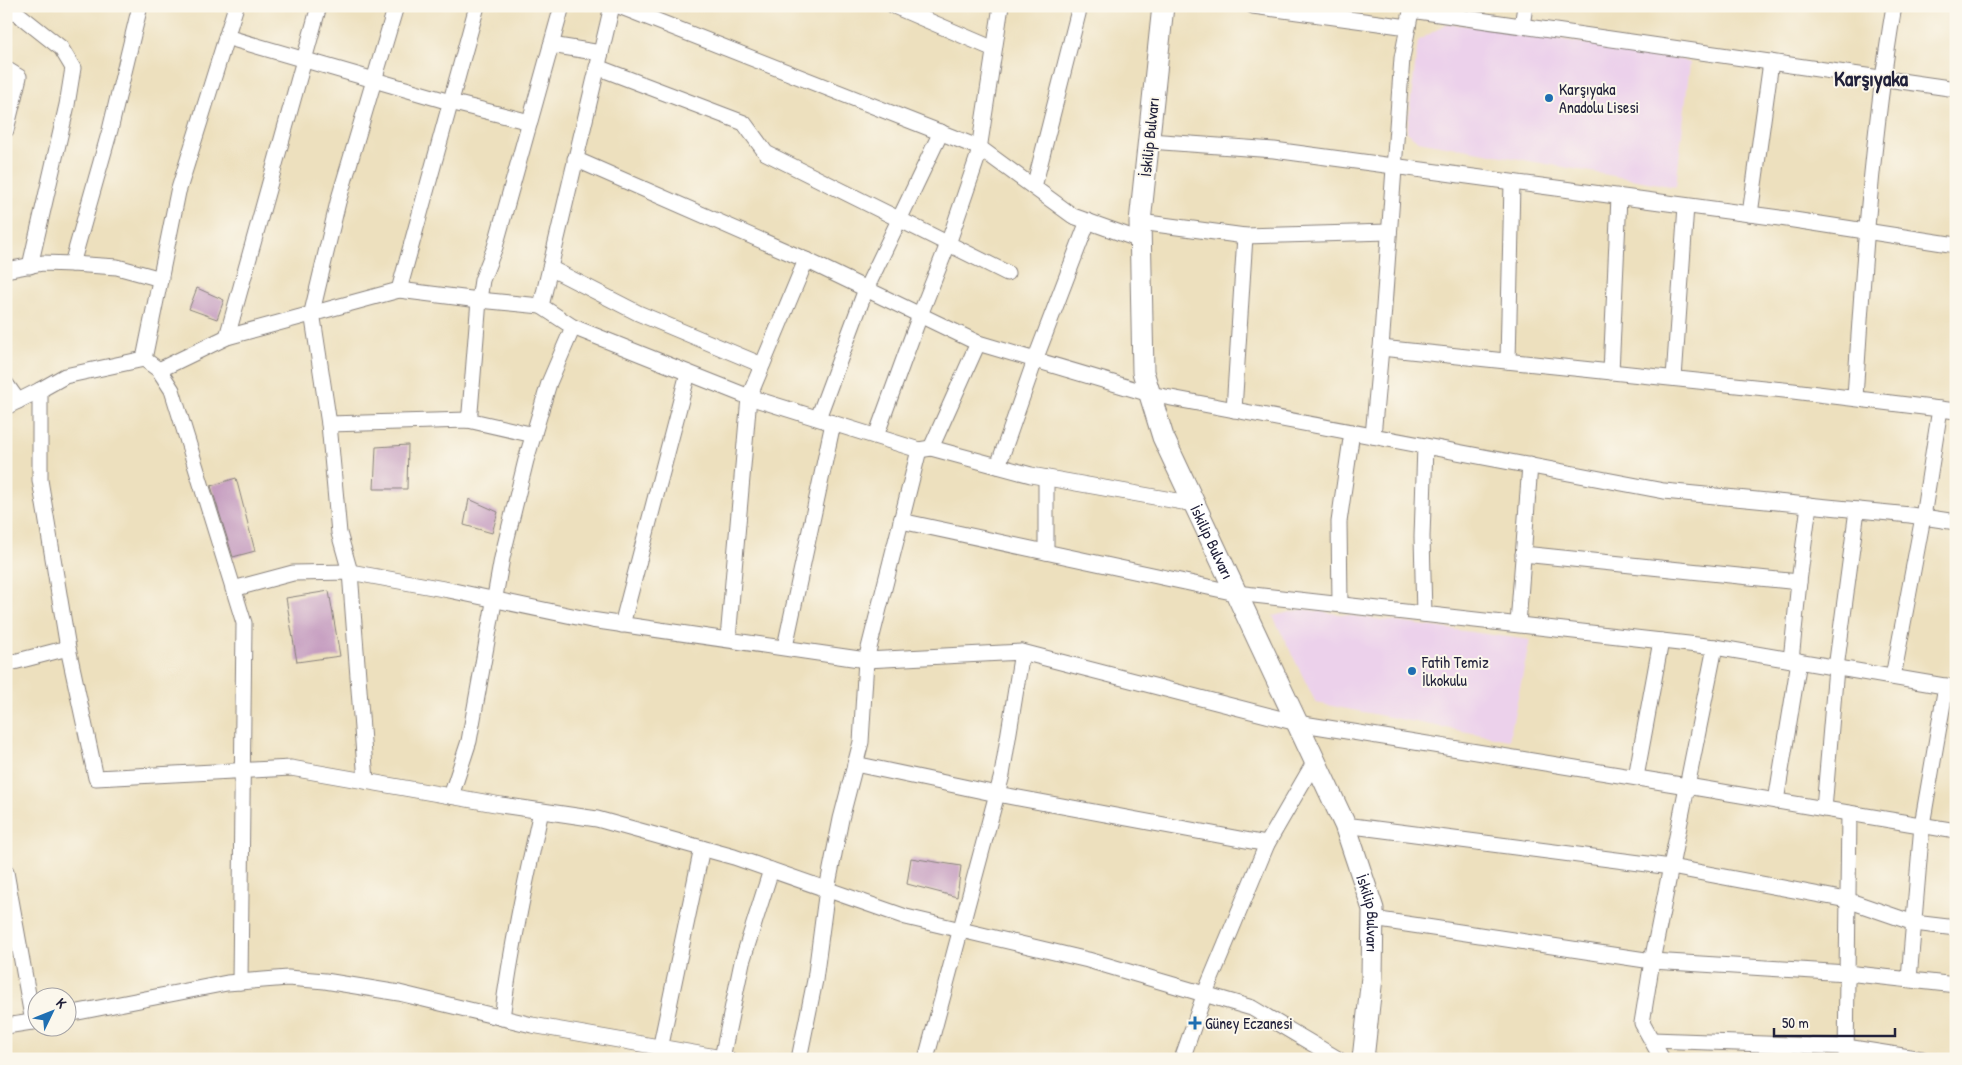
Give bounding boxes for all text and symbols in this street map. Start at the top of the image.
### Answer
district label: Karşıyaka [1834,64,1909,94]
place label: Karşıyaka Anadolu Lisesi [1559,78,1639,118]
marker: Karşıyaka Anadolu Lisesi [1543,92,1555,104]
street label: İskilip Bulvarı [1134,96,1164,178]
street label: İskilip Bulvarı [1185,501,1239,583]
place label: Fatih Temiz İlkokulu [1421,651,1489,691]
marker: Fatih Temiz İlkokulu [1406,665,1418,677]
street label: İskilip Bulvarı [1351,871,1384,953]
north arrow [28,988,78,1038]
text: K [52,994,72,1012]
scale bar [1774,1005,1896,1037]
place label: Güney Eczanesi [1205,1012,1293,1034]
text: 50 m [1782,1012,1809,1033]
marker: Güney Eczanesi [1189,1017,1201,1029]

